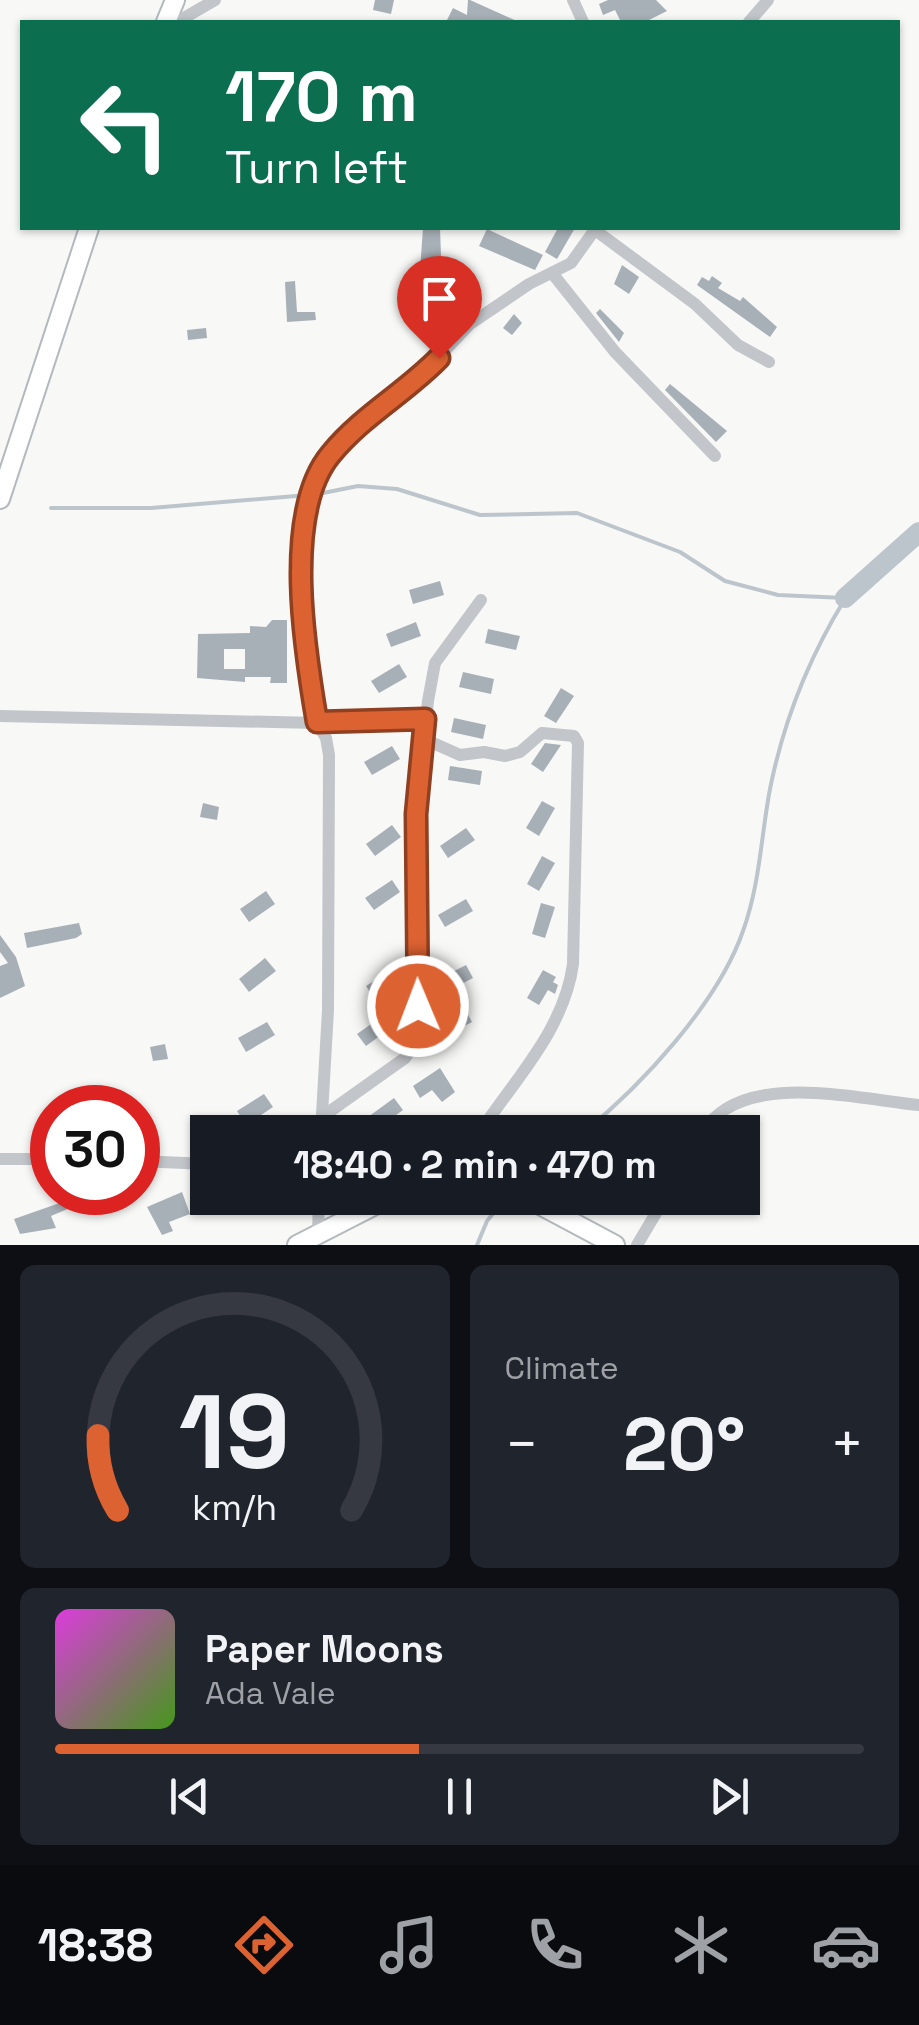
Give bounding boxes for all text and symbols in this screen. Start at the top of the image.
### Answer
text: 170 m [225,52,418,141]
icon: left [60,60,190,190]
text: Turn left [225,139,408,196]
pin [397,256,482,359]
icon: arrive [412,271,467,326]
position arrow [366,954,470,1058]
speed limit sign: 30 [30,1085,160,1215]
text: 18:40 · 2 min · 470 m [293,1141,657,1189]
text: Climate [505,1348,619,1388]
text: 19 [179,1366,290,1498]
text: 20° [623,1396,746,1492]
text: − [505,1409,539,1479]
text: + [830,1409,864,1479]
text: km/h [192,1485,277,1530]
text: Paper Moons [205,1625,444,1673]
text: Ada Vale [205,1673,336,1713]
icon: previous [162,1769,217,1824]
icon: pause [432,1769,487,1824]
icon: next [702,1769,757,1824]
icon: directions [229,1910,299,1980]
icon: music [374,1910,444,1980]
icon: phone [520,1910,590,1980]
icon: climate [666,1910,736,1980]
icon: car [811,1910,881,1980]
text: 18:38 [38,1917,153,1974]

